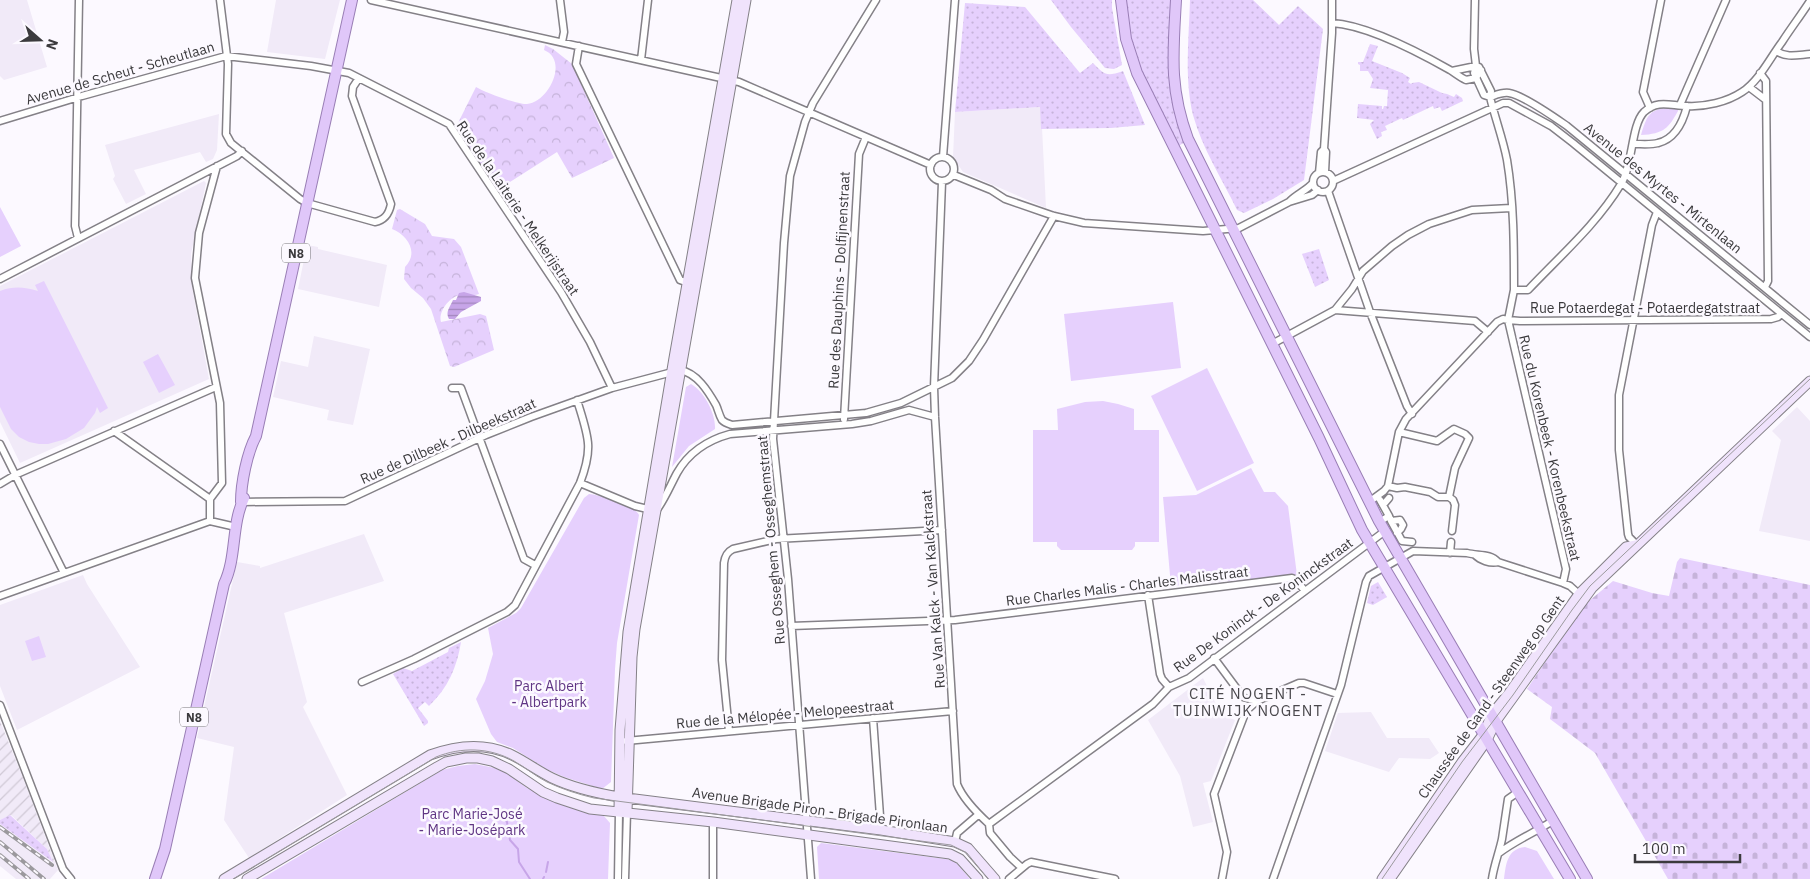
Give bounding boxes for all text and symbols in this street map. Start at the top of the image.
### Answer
north arrow [15,15,65,65]
street label: Avenue de Scheut - Scheutlaan [24,37,216,109]
text: N [42,37,62,52]
street label: Rue de la Laiterie - Melkerijstraat [453,117,583,299]
street label: Avenue des Myrtes - Mirtenlaan [1580,119,1746,257]
street label: Rue des Dauphins - Dolfijnenstraat [824,171,854,389]
road number: N8 [282,244,310,262]
street label: Rue Potaerdegat - Potaerdegatstraat [1530,299,1760,317]
street label: Rue du Korenbeek - Korenbeekstraat [1515,333,1585,563]
street label: Rue de Dilbeek - Dilbeekstraat [357,394,539,488]
street label: Rue Osseghem - Osseghemstraat [753,435,789,645]
street label: Rue Van Kalck - Van Kalckstraat [917,489,949,689]
street label: Rue De Koninck - De Koninckstraat [1170,534,1356,676]
street label: Rue Charles Malis - Charles Malisstraat [1005,562,1249,610]
street label: Chaussée de Gand - Steenweg op Gent [1414,592,1568,802]
park label: Parc Albert - Albertpark [511,677,587,711]
district label: CITÉ NOGENT - TUINWIJK NOGENT [1173,684,1323,720]
street label: Rue de la Mélopée - Melopeestraat [675,695,895,732]
road number: N8 [180,708,208,726]
street label: Avenue Brigade Piron - Brigade Pironlaan [691,783,949,837]
park label: Parc Marie-José - Marie-Josépark [419,805,526,839]
scale bar [1635,832,1740,864]
text: 100 m [1642,839,1686,858]

